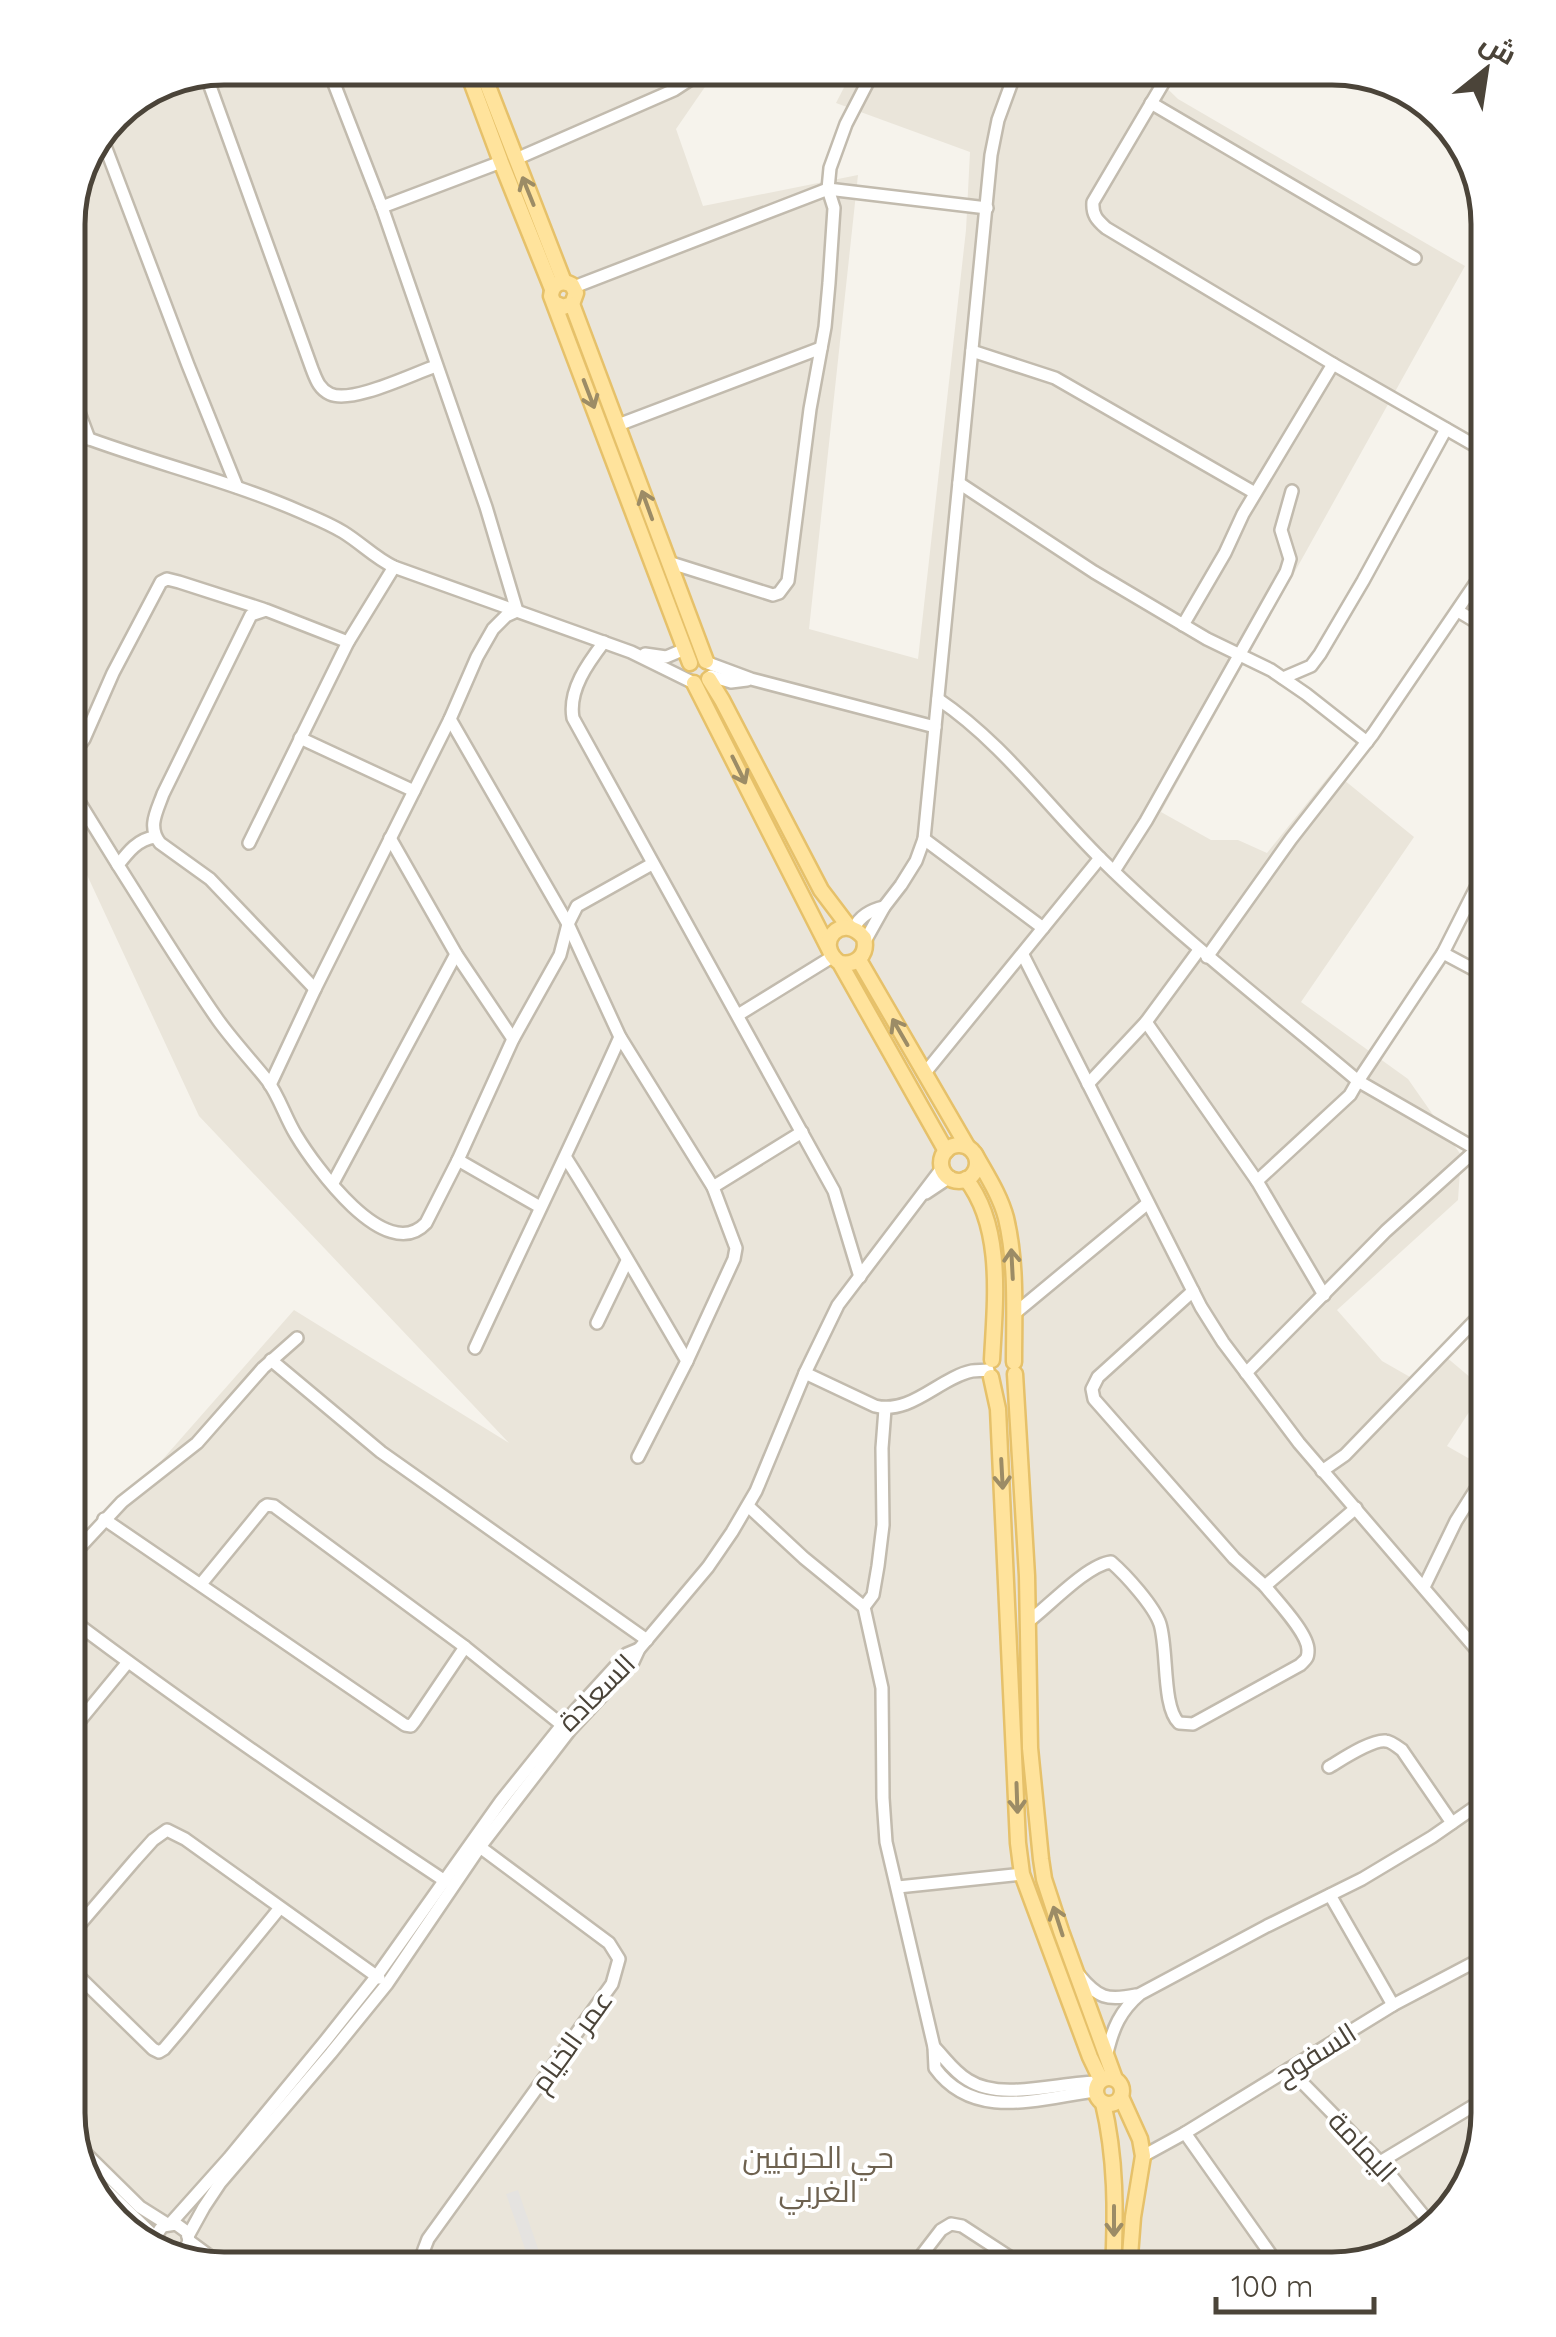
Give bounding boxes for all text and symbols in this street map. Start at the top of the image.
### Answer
north arrow [1436,20,1536,120]
text: ش [1474,24,1523,72]
one-way arrow [518,176,536,207]
one-way arrow [581,377,599,408]
one-way arrow [637,490,655,521]
one-way arrow [730,755,749,784]
one-way arrow [890,1018,910,1047]
one-way arrow [1002,1249,1021,1281]
one-way arrow [993,1457,1012,1489]
street label: السعادة [550,1646,642,1738]
one-way arrow [1007,1782,1026,1814]
one-way arrow [1048,1906,1066,1938]
street label: عمر الخيام [522,1983,622,2101]
street label: السفوح [1268,2014,1363,2093]
street label: اليمامة [1321,2103,1405,2189]
district label: حي الحرفيين الغربي [742,2138,894,2215]
one-way arrow [1104,2204,1124,2236]
scale bar [1216,2252,1374,2314]
text: 100 m [1231,2267,1313,2305]

